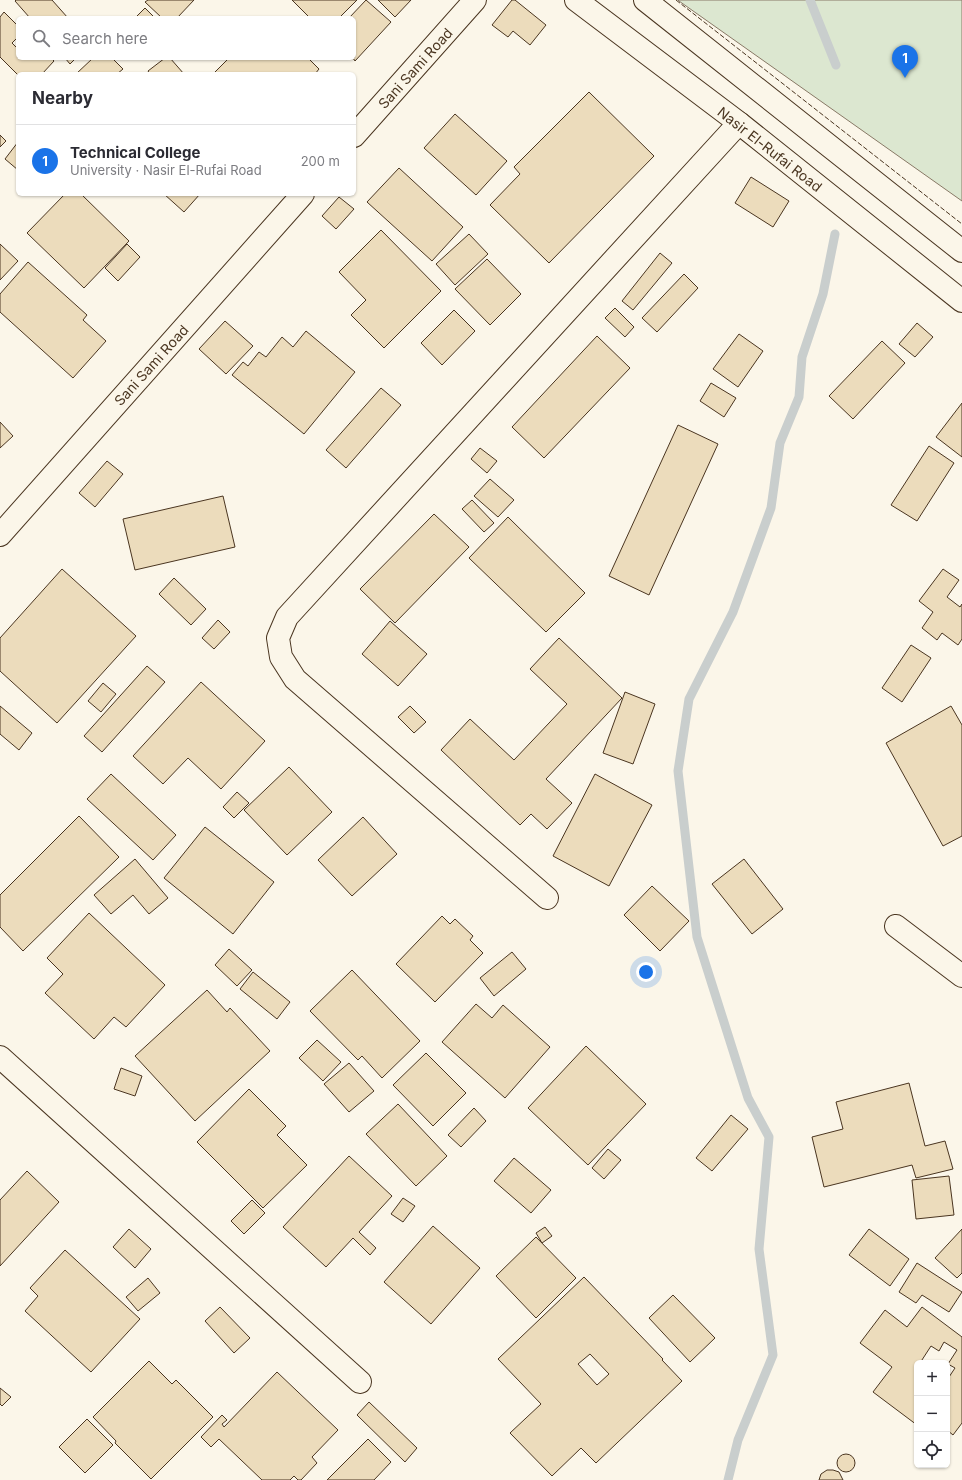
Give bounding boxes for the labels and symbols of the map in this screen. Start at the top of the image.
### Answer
street label: Sani Sami Road [374,24,456,112]
pin: 1 [892,45,918,78]
street label: Nasir El-Rufai Road [714,103,826,195]
street label: Sani Sami Road [110,321,192,409]
your location [636,962,656,982]

